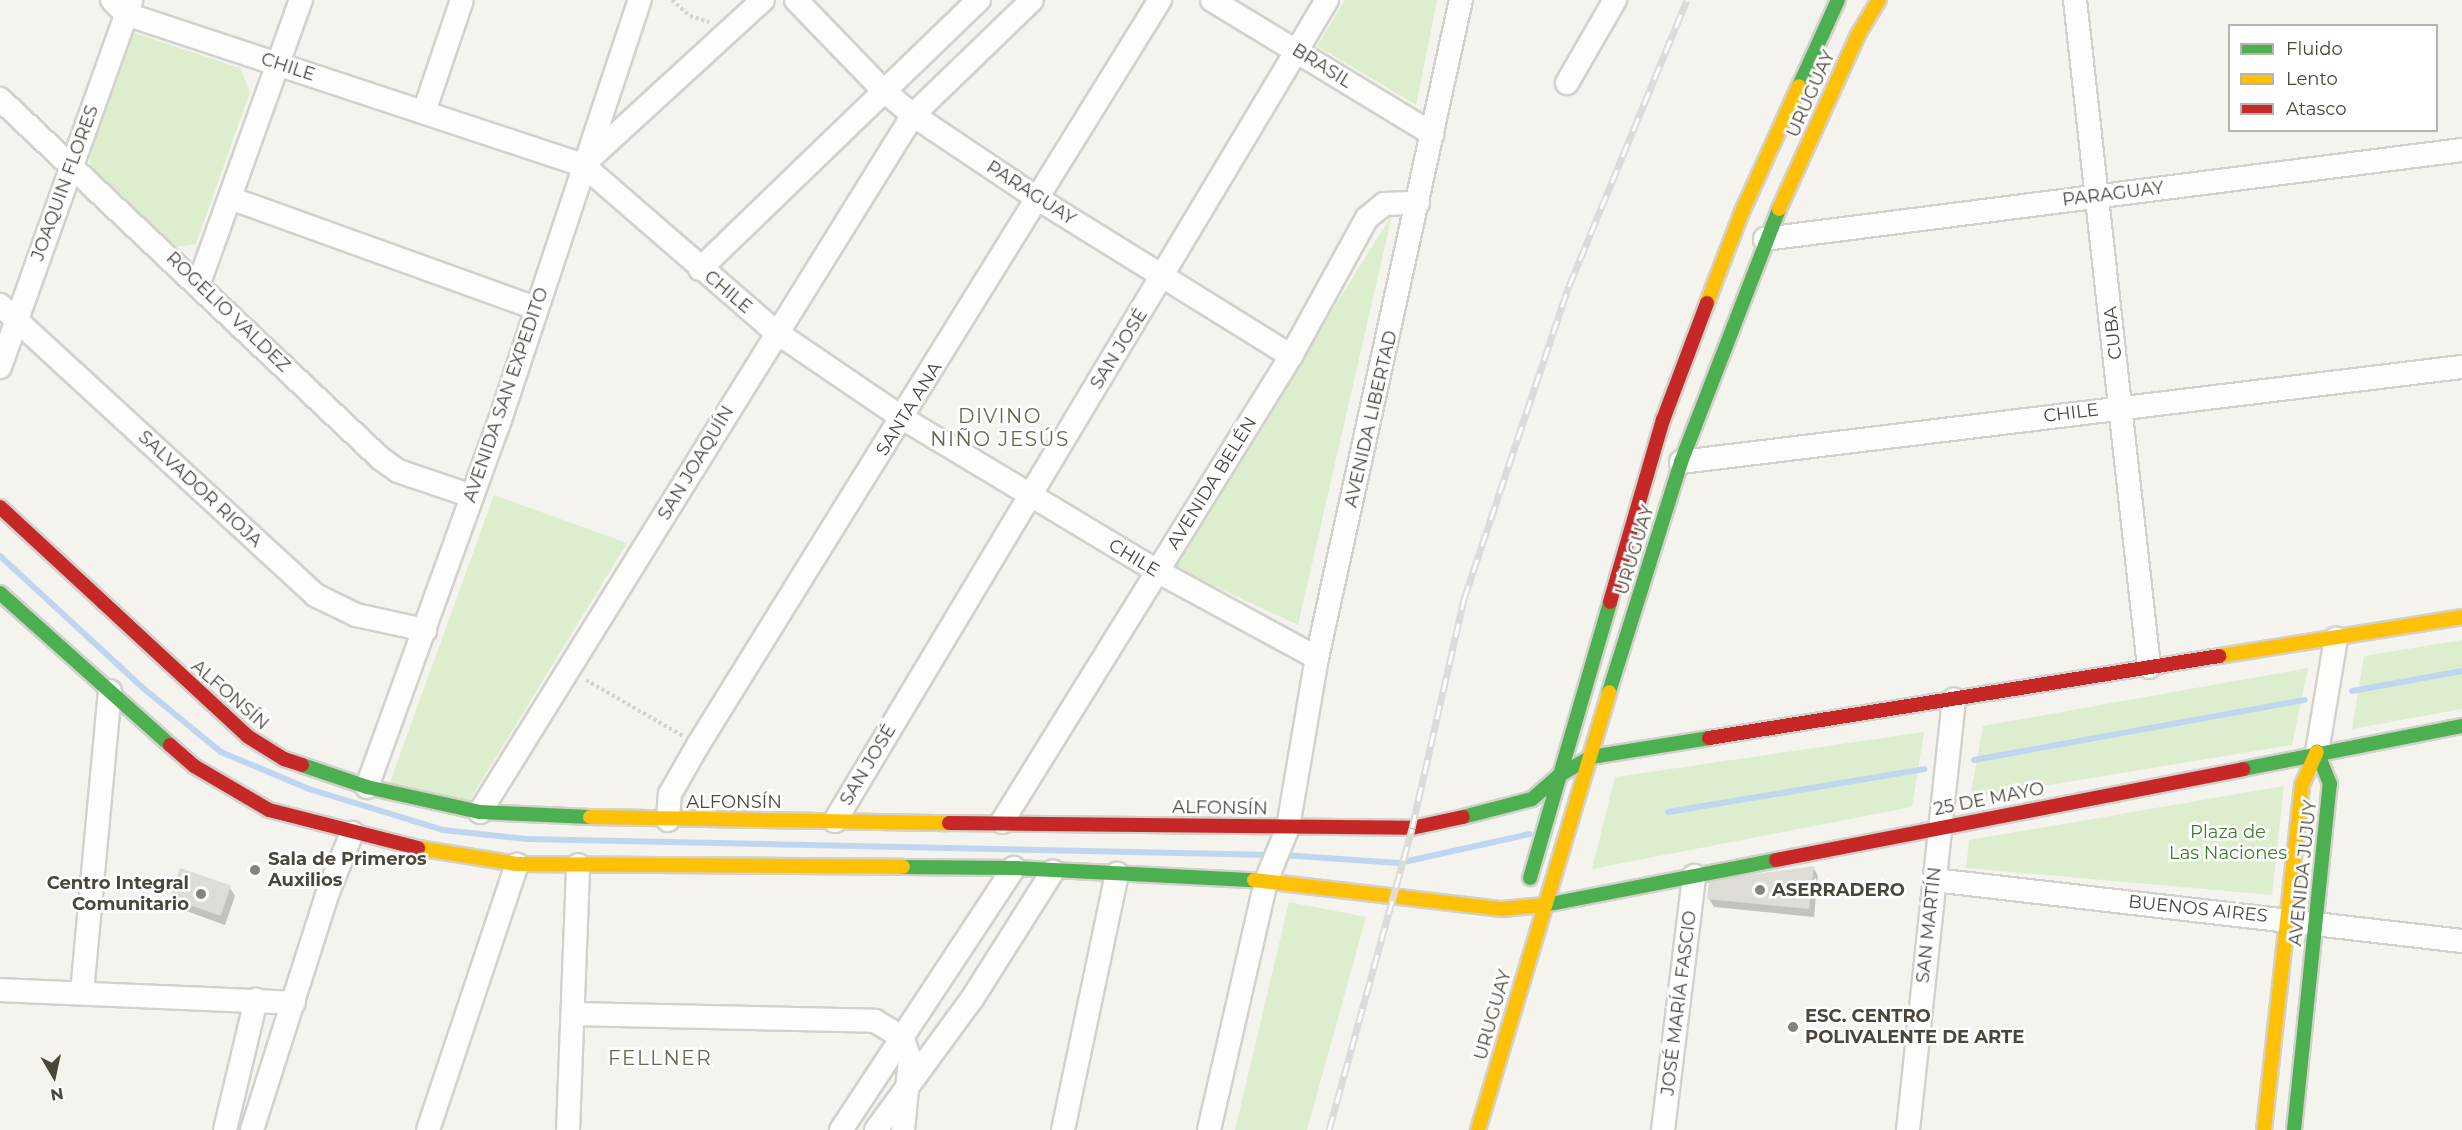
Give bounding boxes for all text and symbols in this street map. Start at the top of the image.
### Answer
legend [2228,24,2438,132]
text: Fluido [2286,38,2343,60]
street label: BRASIL [1288,39,1356,93]
street label: URUGUAY [1782,47,1840,141]
street label: CHILE [258,48,318,86]
text: Lento [2286,68,2338,90]
text: Atasco [2286,98,2346,120]
street label: JOAQUIN FLORES [27,102,103,264]
street label: PARAGUAY [982,156,1080,230]
street label: PARAGUAY [2061,177,2165,211]
street label: ROGELIO VALDEZ [162,247,294,377]
street label: CHILE [700,266,756,318]
street label: AVENIDA SAN EXPEDITO [459,285,553,505]
street label: SAN JOSÉ [1086,305,1152,393]
street label: CUBA [2099,305,2127,361]
street label: AVENIDA LIBERTAD [1340,328,1402,510]
street label: SANTA ANA [872,358,946,460]
street label: CHILE [2042,399,2100,427]
street label: SAN JOAQUÍN [653,402,739,524]
district label: DIVINO NIÑO JESÚS [930,404,1070,451]
street label: AVENIDA BELÉN [1163,413,1261,553]
street label: SALVADOR RIOJA [134,426,266,552]
street label: URUGUAY [1611,502,1659,598]
street label: CHILE [1105,534,1163,582]
street label: ALFONSÍN [187,655,273,735]
street label: SAN JOSÉ [835,721,901,809]
street label: 25 DE MAYO [1932,778,2046,820]
street label: ALFONSÍN [686,791,782,813]
street label: ALFONSÍN [1172,796,1268,820]
street label: AVENIDA JUJUY [2285,799,2321,947]
park label: Plaza de Las Naciones [2169,822,2287,864]
place label: Sala de Primeros Auxilios [268,849,426,892]
marker: Sala de Primeros Auxilios [246,861,264,879]
street label: SAN MARTÍN [1912,866,1946,984]
place label: Centro Integral Comunitario [47,873,189,916]
place label: ASERRADERO [1772,879,1905,901]
marker: ASERRADERO [1753,883,1767,897]
marker: Centro Integral Comunitario [194,887,208,901]
street label: BUENOS AIRES [2127,891,2269,927]
street label: JOSÉ MARÍA FASCIO [1657,909,1701,1097]
street label: URUGUAY [1470,967,1516,1063]
place label: ESC. CENTRO POLIVALENTE DE ARTE [1805,1006,2024,1048]
marker: ESC. CENTRO POLIVALENTE DE ARTE [1786,1020,1800,1034]
north arrow [24,1046,84,1106]
district label: FELLNER [608,1046,712,1070]
text: N [49,1084,65,1105]

